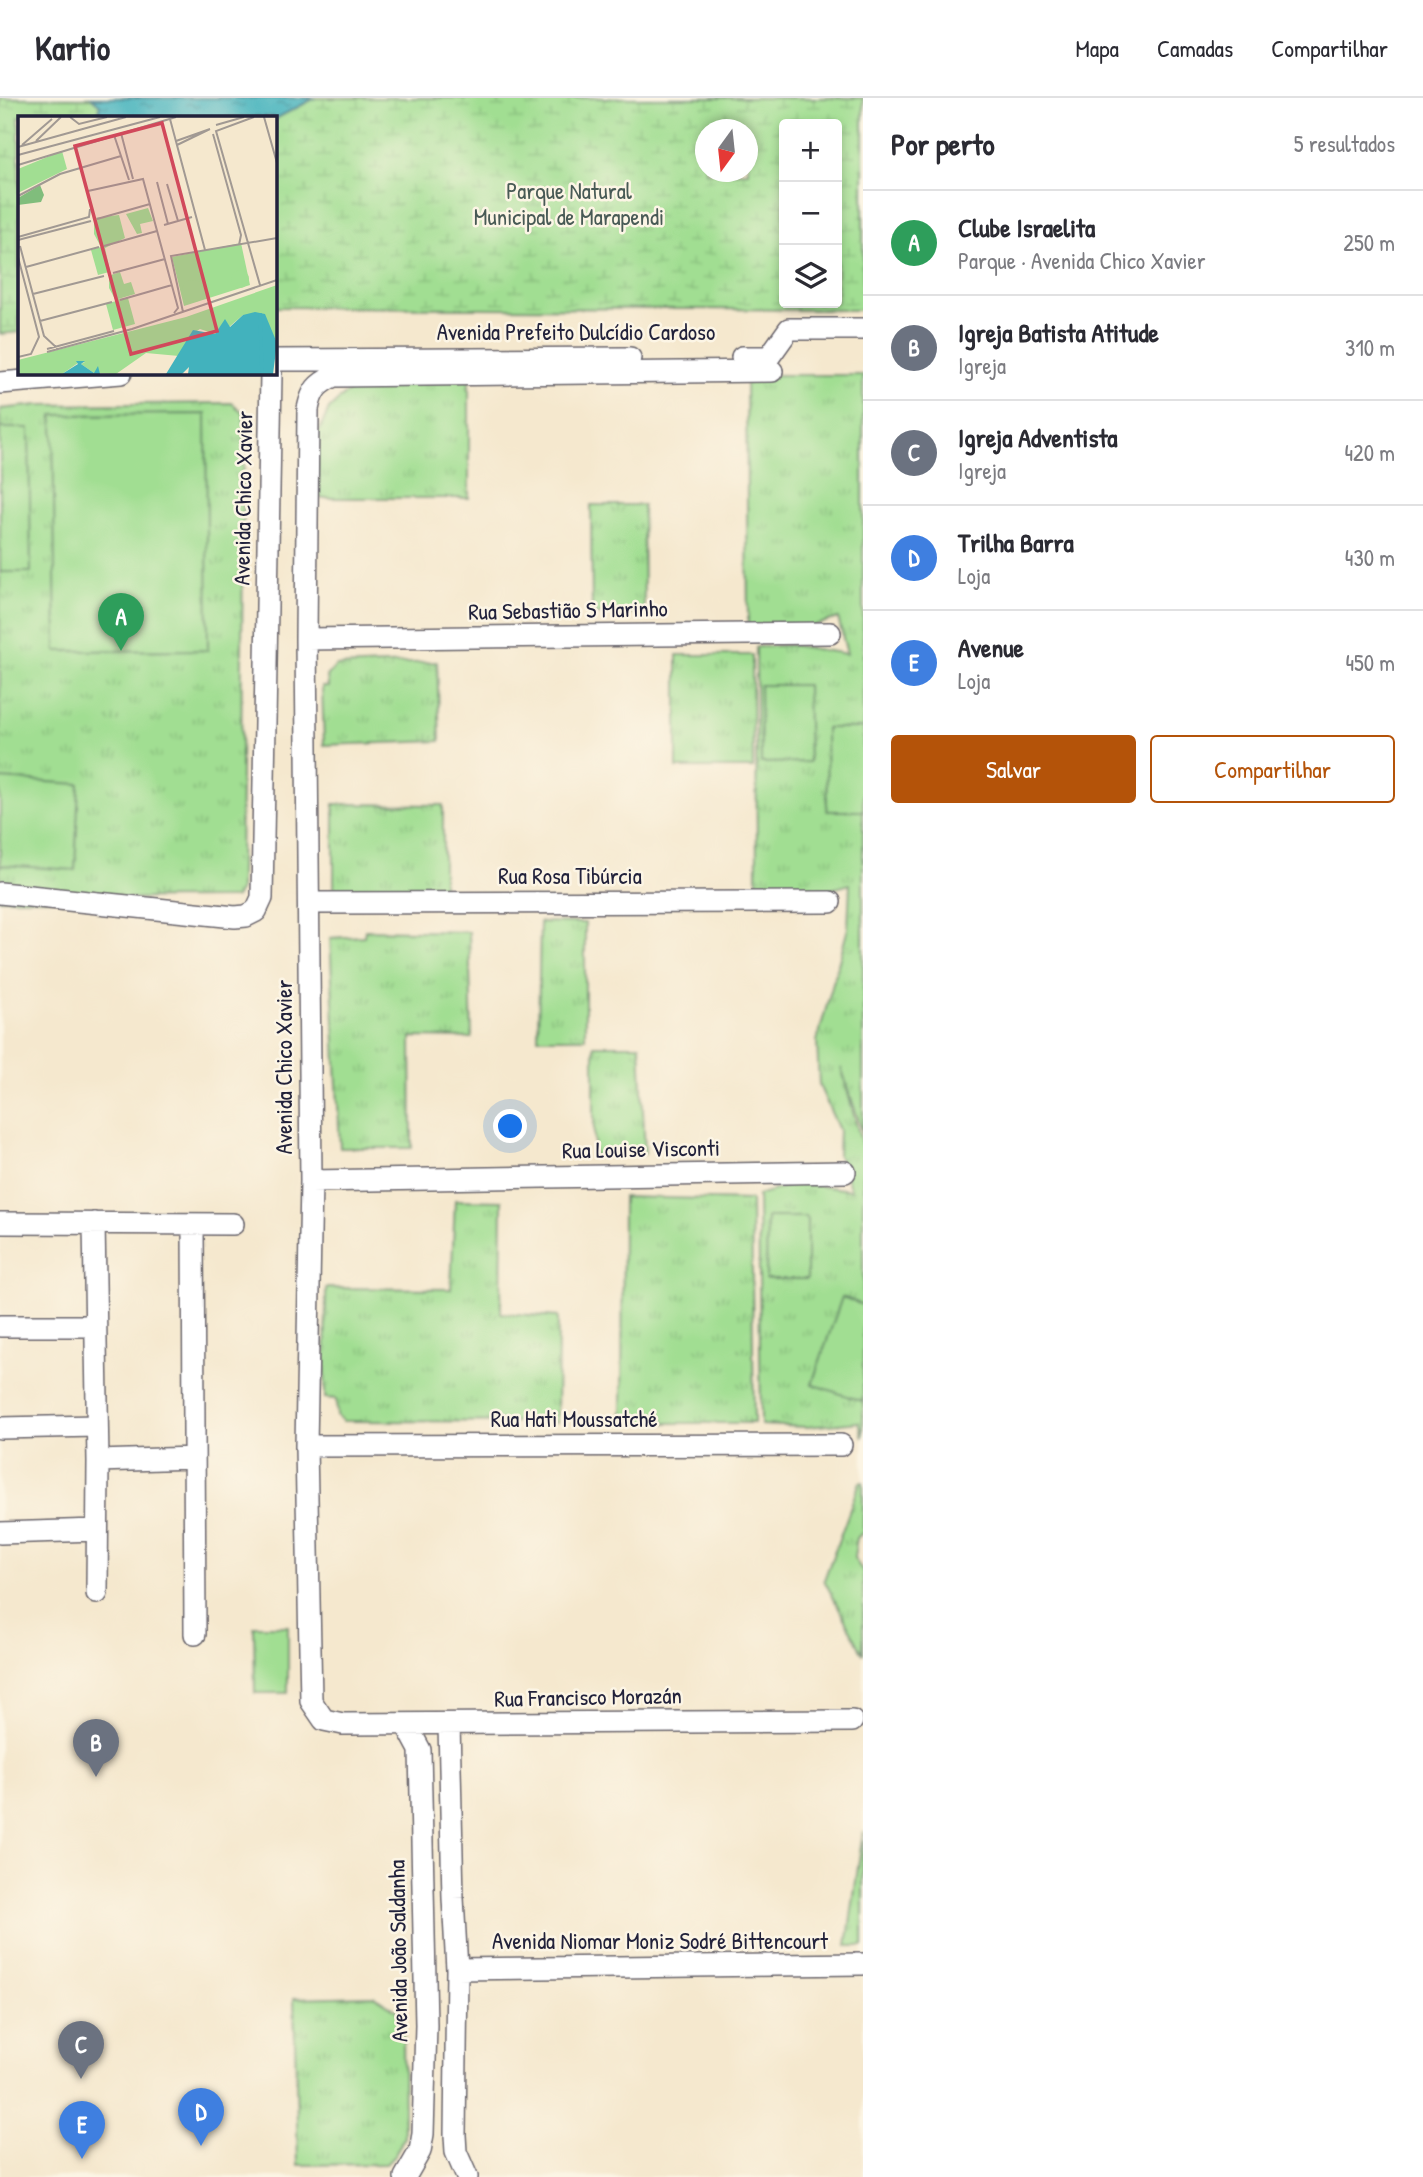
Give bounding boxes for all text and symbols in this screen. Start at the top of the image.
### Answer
text: Kartio [35,26,110,70]
text: Mapa [1076,32,1119,64]
text: Camadas [1157,32,1233,64]
text: Compartilhar [1271,32,1388,64]
inset map [18,116,276,374]
north arrow [695,119,758,182]
map controls [779,119,842,308]
button: + [779,119,842,182]
text: Por perto [891,124,995,164]
text: 5 resultados [1294,128,1395,159]
park label: Parque Natural Municipal de Marapendi [474,175,664,232]
button: − [779,182,842,245]
text: Clube Israelita [958,210,1095,245]
text: A [908,227,920,258]
text: 250 m [1343,227,1395,258]
button: layers [779,245,842,308]
text: Parque · Avenida Chico Xavier [958,245,1206,276]
text: Igreja Batista Atitude [958,315,1159,350]
street label: Avenida Prefeito Dulcídio Cardoso [437,316,715,347]
text: B [908,332,920,363]
text: 310 m [1345,332,1395,363]
text: Igreja [958,350,1006,381]
street label: Avenida Chico Xavier [225,410,260,586]
text: Igreja Adventista [958,420,1118,455]
text: C [908,437,920,468]
text: 420 m [1344,437,1395,468]
text: Igreja [958,455,1006,486]
text: Trilha Barra [958,525,1074,560]
text: D [909,542,919,573]
text: 430 m [1345,542,1395,573]
text: Loja [958,560,990,591]
street label: Rua Sebastião S Marinho [468,592,668,627]
pin: A [98,593,144,651]
text: Avenue [958,630,1024,665]
text: E [909,647,919,678]
text: 450 m [1345,647,1395,678]
text: Loja [958,665,990,696]
button: Salvar [891,735,1136,803]
button: Compartilhar [1150,735,1395,803]
street label: Rua Rosa Tibúrcia [498,860,642,891]
street label: Avenida Chico Xavier [268,980,299,1154]
your location [493,1109,527,1143]
street label: Rua Louise Visconti [562,1132,720,1165]
street label: Rua Hati Moussatché [491,1403,657,1434]
street label: Rua Francisco Morazán [494,1679,682,1714]
pin: B [73,1719,119,1777]
street label: Avenida João Saldanha [380,1859,415,2043]
street label: Avenida Niomar Moniz Sodré Bittencourt [492,1925,829,1956]
pin: C [58,2021,104,2079]
pin: D [178,2088,224,2146]
pin: E [59,2101,105,2159]

